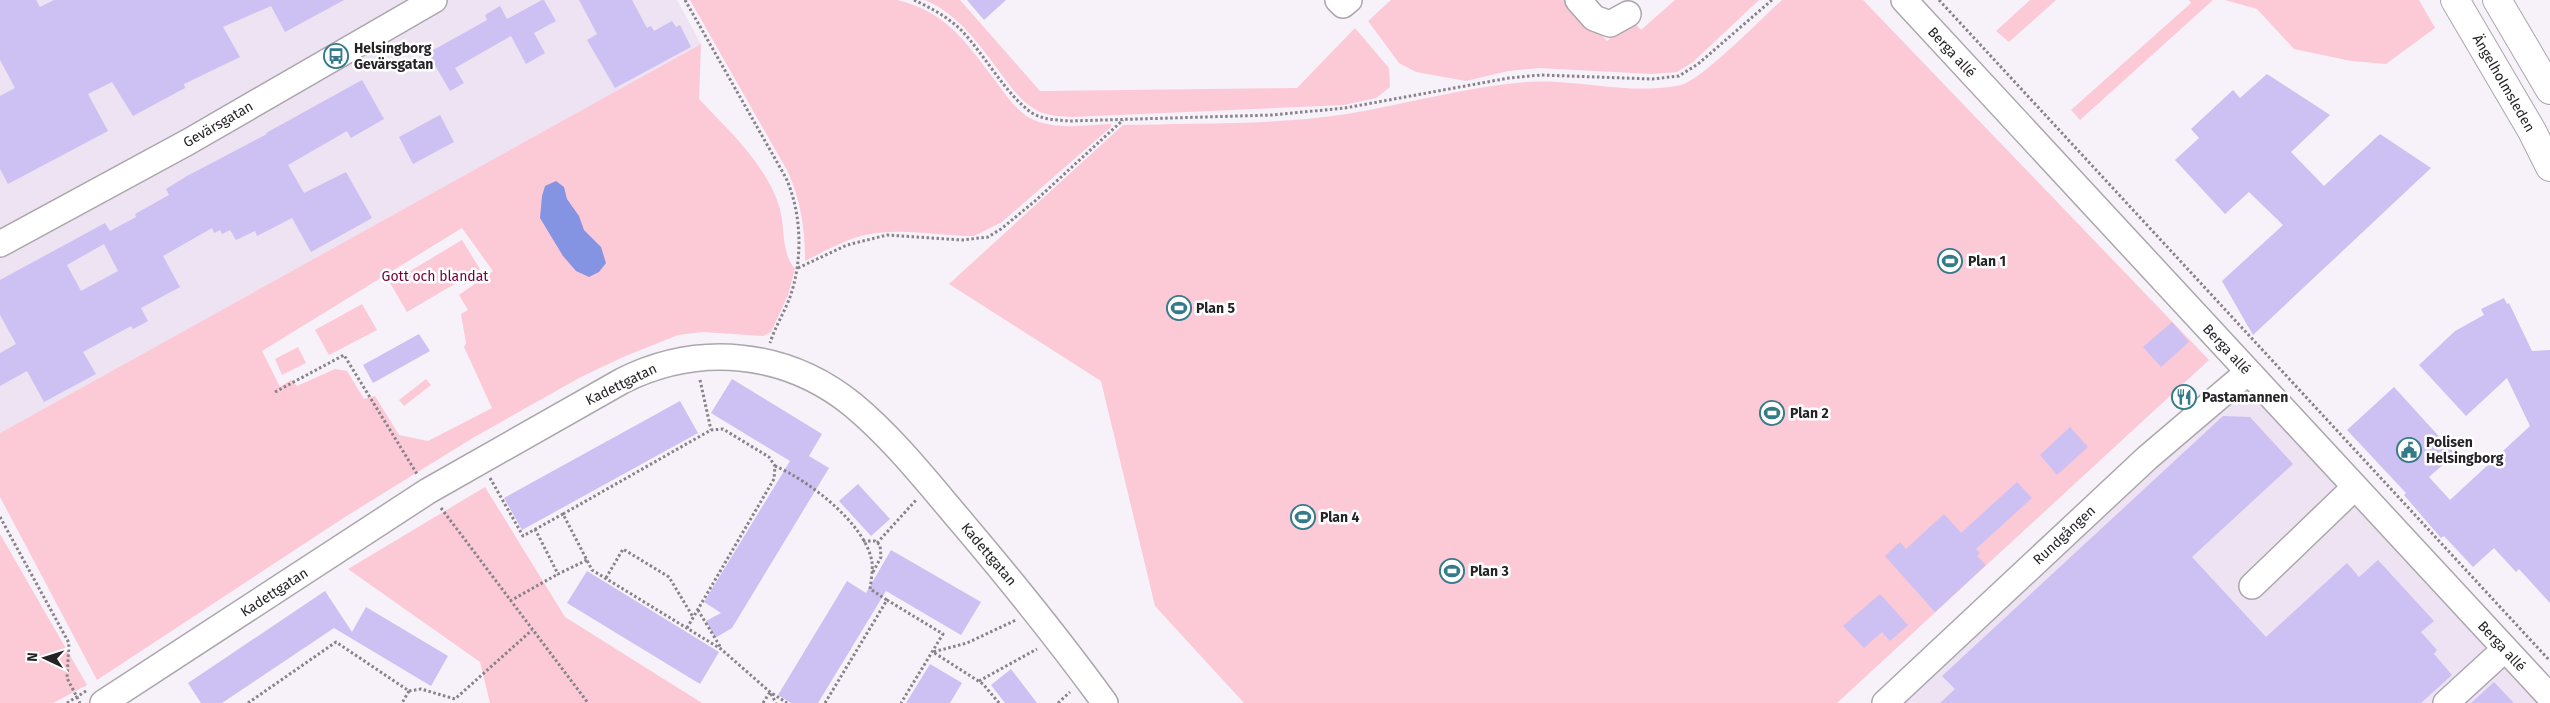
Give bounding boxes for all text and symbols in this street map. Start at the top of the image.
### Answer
street label: Berga allé [1924,24,1979,81]
street label: Ängelholmsleden [2469,31,2538,135]
place label: Helsingborg Gevärsgatan [354,40,433,73]
bus stop icon: Helsingborg Gevärsgatan [323,43,349,69]
street label: Gevärsgatan [180,98,256,151]
sports icon: Plan 1 [1937,248,1963,274]
place label: Plan 1 [1968,253,2006,270]
park label: Gott och blandat [382,268,489,285]
sports icon: Plan 5 [1166,295,1192,321]
place label: Plan 5 [1196,300,1235,317]
street label: Berga allé [2199,321,2254,378]
street label: Kadettgatan [583,360,660,409]
restaurant icon: Pastamannen [2171,384,2197,410]
place label: Pastamannen [2202,389,2288,406]
sports icon: Plan 2 [1759,400,1785,426]
place label: Plan 2 [1790,405,1829,422]
place label: Polisen Helsingborg [2426,434,2504,467]
public building icon: Polisen Helsingborg [2396,437,2422,463]
street label: Rundgången [2030,502,2099,568]
sports icon: Plan 4 [1290,504,1316,530]
place label: Plan 4 [1320,509,1359,526]
street label: Kadettgatan [957,519,1020,589]
sports icon: Plan 3 [1439,558,1465,584]
place label: Plan 3 [1470,563,1509,580]
street label: Kadettgatan [237,564,311,621]
street label: Berga allé [2474,618,2529,675]
north arrow [20,633,70,683]
text: N [24,652,41,662]

